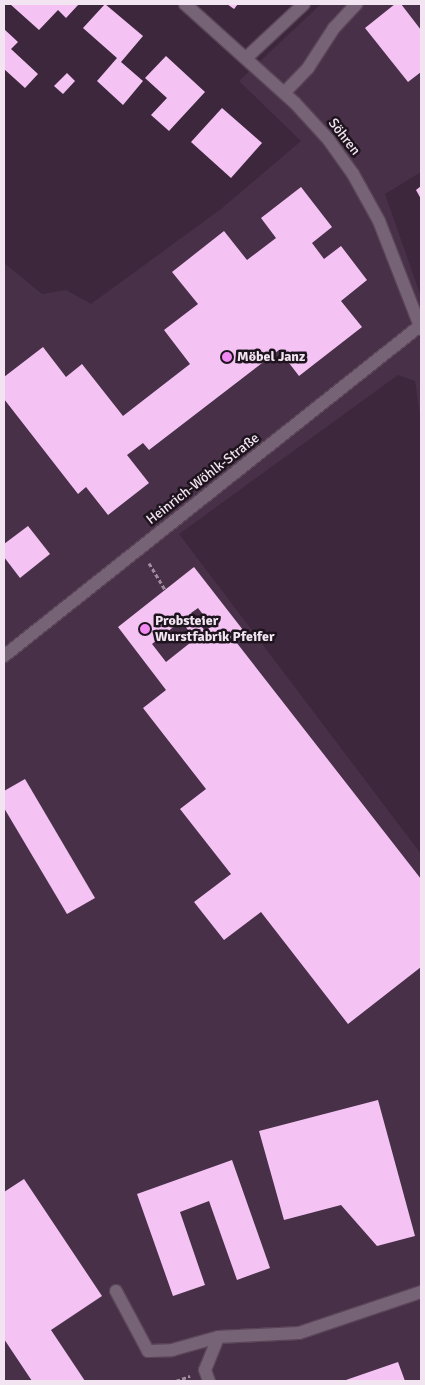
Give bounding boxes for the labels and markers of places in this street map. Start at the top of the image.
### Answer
place label: Möbel Janz [237,349,305,365]
marker: Möbel Janz [221,351,233,363]
place label: Probsteier Wurstfabrik Pfeifer [155,613,275,646]
marker: Probsteier Wurstfabrik Pfeifer [139,623,151,635]

